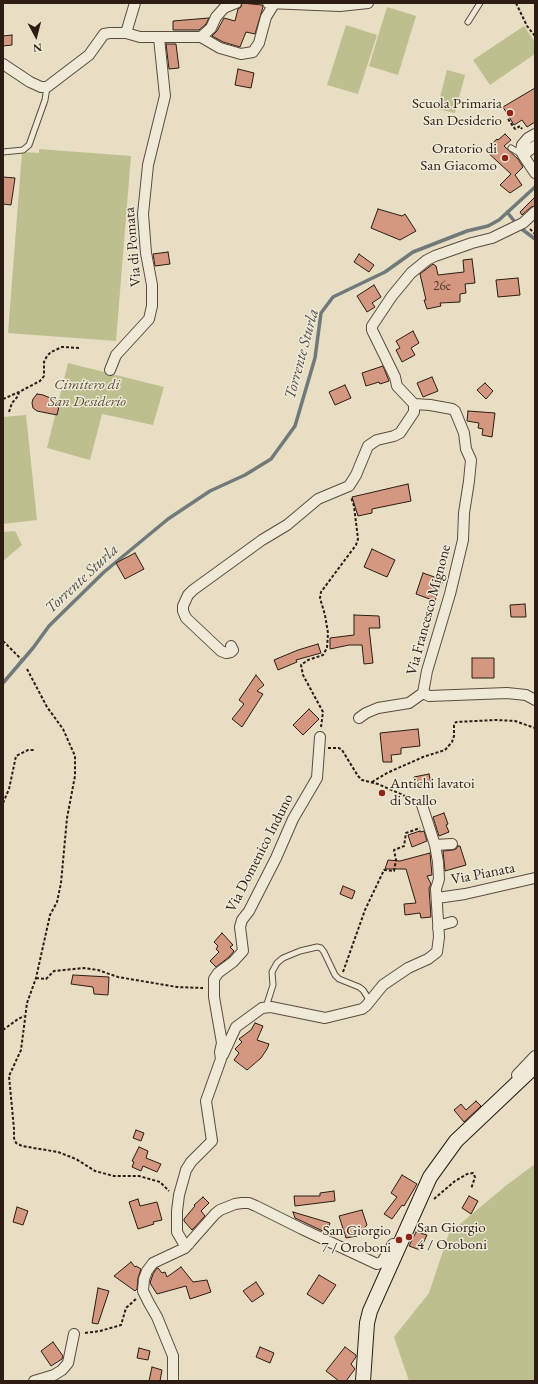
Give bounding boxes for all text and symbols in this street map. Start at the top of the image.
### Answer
north arrow [16,16,56,56]
text: N [32,40,43,55]
place label: Scuola Primaria San Desiderio [412,95,502,130]
marker: Scuola Primaria San Desiderio [505,108,515,118]
place label: Oratorio di San Giacomo [420,140,497,175]
marker: Oratorio di San Giacomo [500,153,510,163]
street label: Via di Pomata [121,206,145,288]
house number: 26e [433,278,451,294]
water label: Torrente Sturla [281,307,323,401]
park label: Cimitero di San Desiderio [48,376,126,411]
water label: Torrente Sturla [42,540,122,618]
street label: Via Francesco Mignone [403,543,455,677]
place label: Antichi lavatoi di Stallo [390,775,475,810]
marker: Antichi lavatoi di Stallo [377,788,387,798]
street label: Via Domenico Induno [222,791,298,915]
street label: Via Pianata [449,859,517,889]
place label: San Giorgio 4 / Oroboni [417,1219,487,1254]
place label: San Giorgio 7 / Oroboni [321,1222,391,1257]
marker: San Giorgio 4 / Oroboni [404,1232,414,1242]
marker: San Giorgio 7 / Oroboni [394,1235,404,1245]

